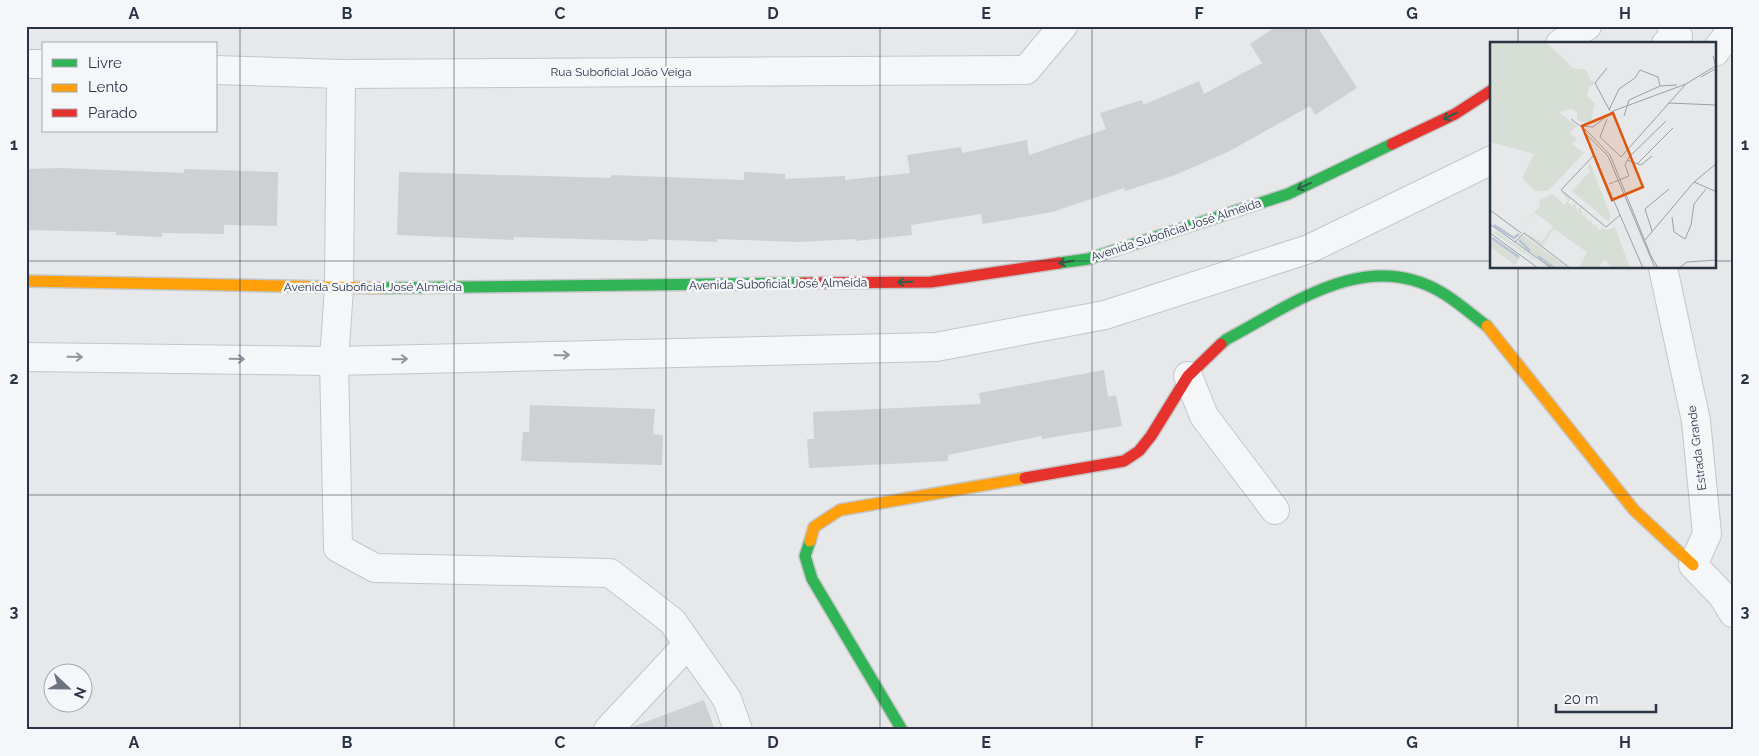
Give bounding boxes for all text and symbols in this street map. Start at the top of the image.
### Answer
text: A [129,4,140,23]
text: B [342,4,353,23]
text: C [555,4,566,23]
text: D [767,4,779,23]
text: E [981,4,991,23]
text: F [1194,4,1204,23]
text: G [1406,4,1418,23]
text: H [1619,4,1631,23]
legend [42,42,218,132]
inset map [1490,42,1716,269]
text: Livre [88,54,122,72]
street label: Rua Suboficial João Veiga [551,65,691,79]
text: Lento [88,78,128,96]
text: Parado [88,104,137,122]
one-way arrow [1443,111,1458,121]
text: 1 [10,135,18,154]
text: 1 [1741,135,1749,154]
one-way arrow [1297,182,1312,191]
street label: Avenida Suboficial José Almeida [1089,196,1263,264]
one-way arrow [1058,257,1074,267]
street label: Avenida Suboficial José Almeida [689,275,867,293]
one-way arrow [897,277,914,287]
street label: Avenida Suboficial José Almeida [284,280,462,294]
one-way arrow [554,351,570,360]
one-way arrow [66,352,83,362]
one-way arrow [229,354,245,364]
one-way arrow [392,354,408,364]
text: 2 [9,369,19,388]
text: 2 [1740,369,1750,388]
street label: Estrada Grande [1685,405,1709,491]
text: 3 [10,602,19,621]
text: 3 [1741,602,1750,621]
north arrow [42,664,92,714]
scale bar [1556,681,1656,713]
text: N [71,685,89,701]
text: 20 m [1564,690,1599,708]
text: A [129,733,140,752]
text: B [342,733,353,752]
text: C [555,733,566,752]
text: D [767,733,779,752]
text: E [981,733,991,752]
text: F [1194,733,1204,752]
text: G [1406,733,1418,752]
text: H [1619,733,1631,752]

